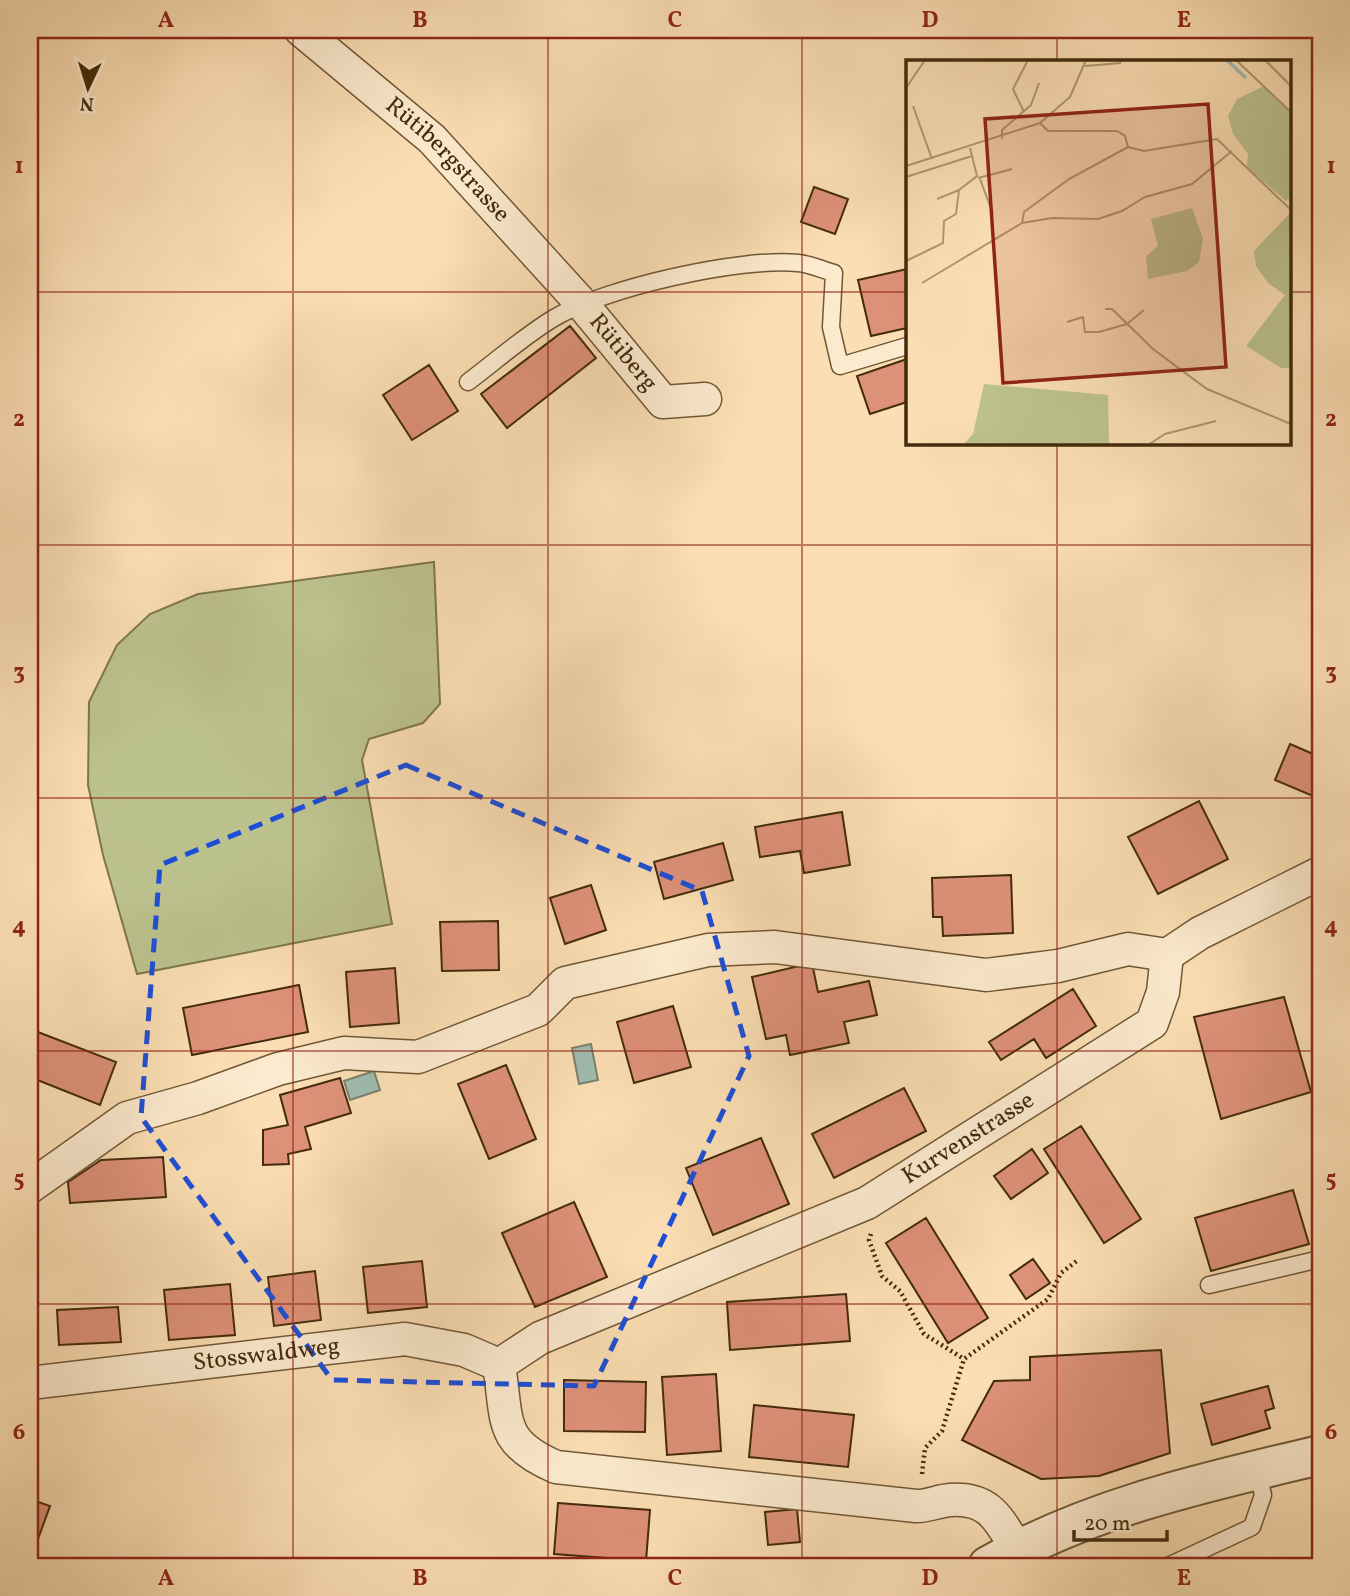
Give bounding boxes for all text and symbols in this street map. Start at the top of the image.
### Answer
text: A [158,5,174,37]
text: B [412,5,428,37]
text: C [668,5,682,37]
text: D [922,5,939,37]
text: E [1177,5,1191,37]
north arrow [52,52,122,122]
inset map [906,60,1290,444]
text: N [79,89,95,116]
street label: Rütibergstrasse [377,89,517,230]
text: 1 [14,151,24,183]
text: 1 [1326,151,1336,183]
street label: Rütiberg [580,307,665,399]
text: 2 [13,404,25,436]
text: 2 [1325,404,1337,436]
text: 3 [13,657,25,689]
text: 3 [1325,657,1337,689]
text: 4 [12,911,26,943]
text: 4 [1324,911,1338,943]
street label: Kurvenstrasse [896,1084,1041,1193]
text: 5 [13,1164,25,1196]
text: 5 [1325,1164,1337,1196]
street label: Stosswaldweg [191,1330,342,1381]
text: 6 [13,1417,25,1449]
text: 6 [1325,1417,1337,1449]
scale bar [1074,1498,1166,1542]
text: 20 m [1084,1510,1130,1539]
text: A [158,1563,174,1595]
text: B [412,1563,428,1595]
text: C [668,1563,682,1595]
text: D [922,1563,939,1595]
text: E [1177,1563,1191,1595]

